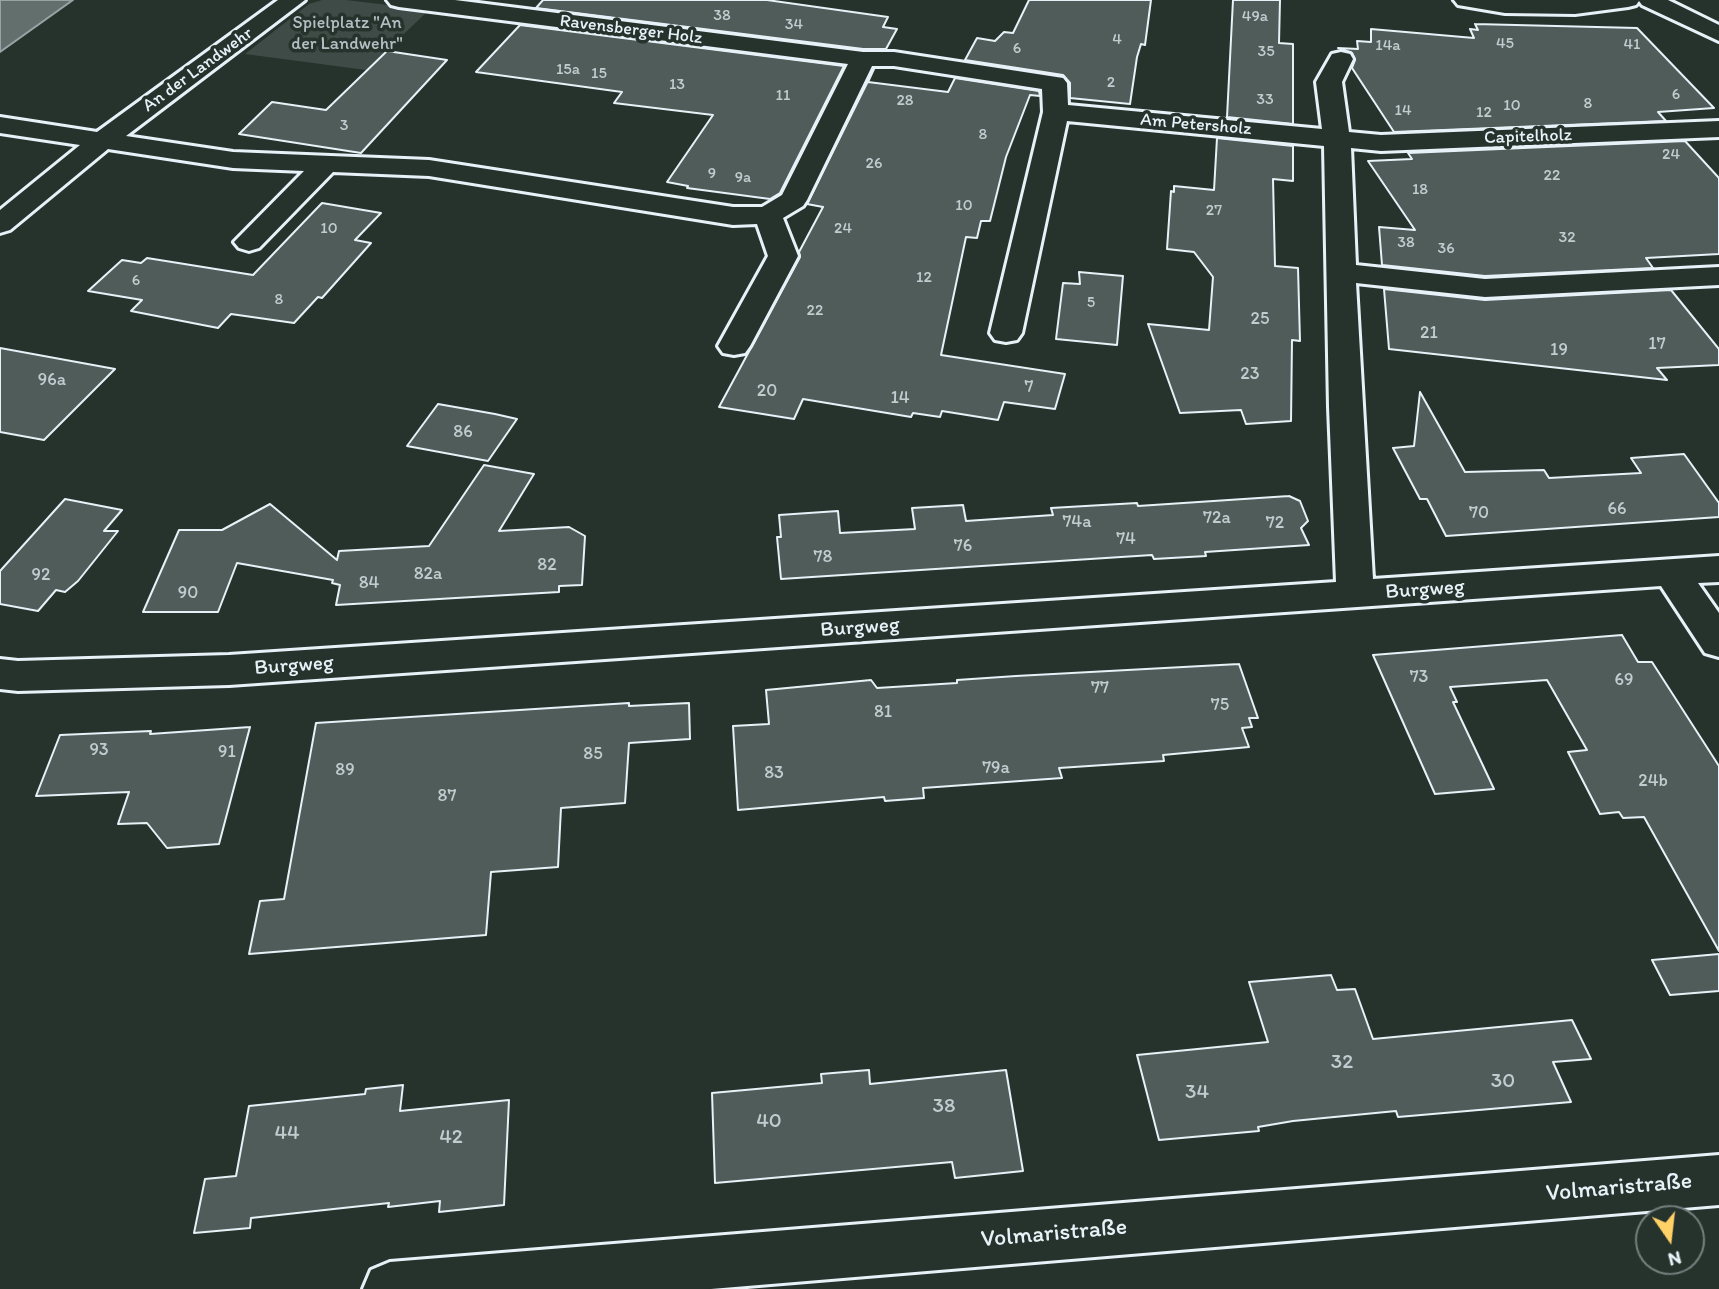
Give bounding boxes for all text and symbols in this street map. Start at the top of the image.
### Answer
house number: 38 [713,6,731,26]
house number: 49a [1242,7,1268,27]
street label: Ravensberger Holz [558,11,704,49]
park label: Spielplatz "An der Landwehr" [291,12,403,54]
house number: 34 [785,15,803,35]
street label: An der Landwehr [139,23,257,117]
house number: 4 [1112,30,1122,50]
house number: 45 [1496,34,1514,54]
house number: 41 [1623,35,1641,55]
house number: 14a [1375,36,1401,56]
house number: 6 [1013,39,1021,59]
house number: 35 [1257,42,1275,62]
house number: 15a [556,60,580,80]
house number: 15 [591,64,607,84]
house number: 2 [1107,73,1115,93]
house number: 13 [669,75,685,95]
house number: 6 [1672,85,1680,105]
house number: 11 [776,86,790,106]
house number: 33 [1256,90,1274,110]
house number: 28 [896,91,914,111]
house number: 8 [1584,94,1592,114]
house number: 10 [1503,96,1521,116]
house number: 14 [1394,101,1412,121]
house number: 12 [1476,103,1492,123]
street label: Am Petersholz [1140,109,1252,141]
house number: 3 [340,116,348,136]
house number: 8 [979,125,987,145]
street label: Capitelholz [1484,125,1572,149]
house number: 24 [1662,145,1680,165]
house number: 26 [866,154,882,174]
house number: 9 [708,164,716,184]
house number: 22 [1544,166,1560,186]
house number: 9a [735,168,751,188]
house number: 18 [1412,180,1428,200]
house number: 10 [955,196,973,216]
house number: 27 [1206,201,1222,221]
house number: 10 [320,219,338,239]
house number: 24 [834,219,852,239]
house number: 32 [1558,228,1576,248]
house number: 38 [1397,233,1415,253]
house number: 36 [1437,239,1455,259]
house number: 12 [916,268,932,288]
house number: 6 [132,271,140,291]
house number: 8 [275,290,283,310]
house number: 5 [1087,293,1095,313]
house number: 22 [807,301,823,321]
house number: 25 [1251,308,1269,330]
house number: 21 [1420,322,1438,344]
house number: 17 [1648,333,1666,355]
house number: 19 [1550,339,1568,361]
house number: 23 [1240,363,1260,385]
house number: 96a [38,369,66,391]
house number: 7 [1025,376,1033,398]
house number: 20 [757,380,777,402]
house number: 14 [890,387,910,409]
house number: 86 [453,421,473,443]
house number: 66 [1607,498,1627,520]
house number: 70 [1469,502,1489,524]
house number: 72a [1203,507,1231,529]
house number: 74a [1062,511,1092,533]
house number: 72 [1266,512,1284,534]
house number: 74 [1116,528,1136,550]
house number: 76 [954,535,972,557]
house number: 78 [814,546,832,568]
house number: 82 [537,554,557,576]
house number: 82a [414,563,442,585]
house number: 92 [32,564,50,586]
house number: 84 [359,572,379,594]
street label: Burgweg [1385,575,1465,605]
house number: 90 [178,582,198,604]
street label: Burgweg [820,613,900,643]
street label: Burgweg [254,651,334,681]
house number: 73 [1410,666,1428,688]
house number: 69 [1615,669,1633,691]
house number: 77 [1091,677,1109,699]
house number: 75 [1211,694,1229,716]
house number: 81 [874,701,892,723]
house number: 93 [89,739,109,761]
house number: 91 [218,741,236,763]
house number: 85 [583,743,603,765]
house number: 79a [982,757,1010,779]
house number: 89 [335,759,355,781]
house number: 83 [764,762,784,784]
house number: 24b [1638,770,1668,792]
house number: 87 [438,785,456,807]
house number: 32 [1331,1050,1353,1076]
house number: 30 [1491,1069,1515,1095]
house number: 34 [1185,1080,1209,1106]
house number: 38 [933,1094,955,1120]
house number: 40 [756,1109,782,1135]
house number: 44 [274,1121,300,1147]
house number: 42 [439,1125,463,1151]
street label: Volmaristraße [1545,1167,1693,1209]
north arrow [1635,1205,1705,1275]
street label: Volmaristraße [980,1213,1128,1255]
text: N [1666,1246,1684,1272]

